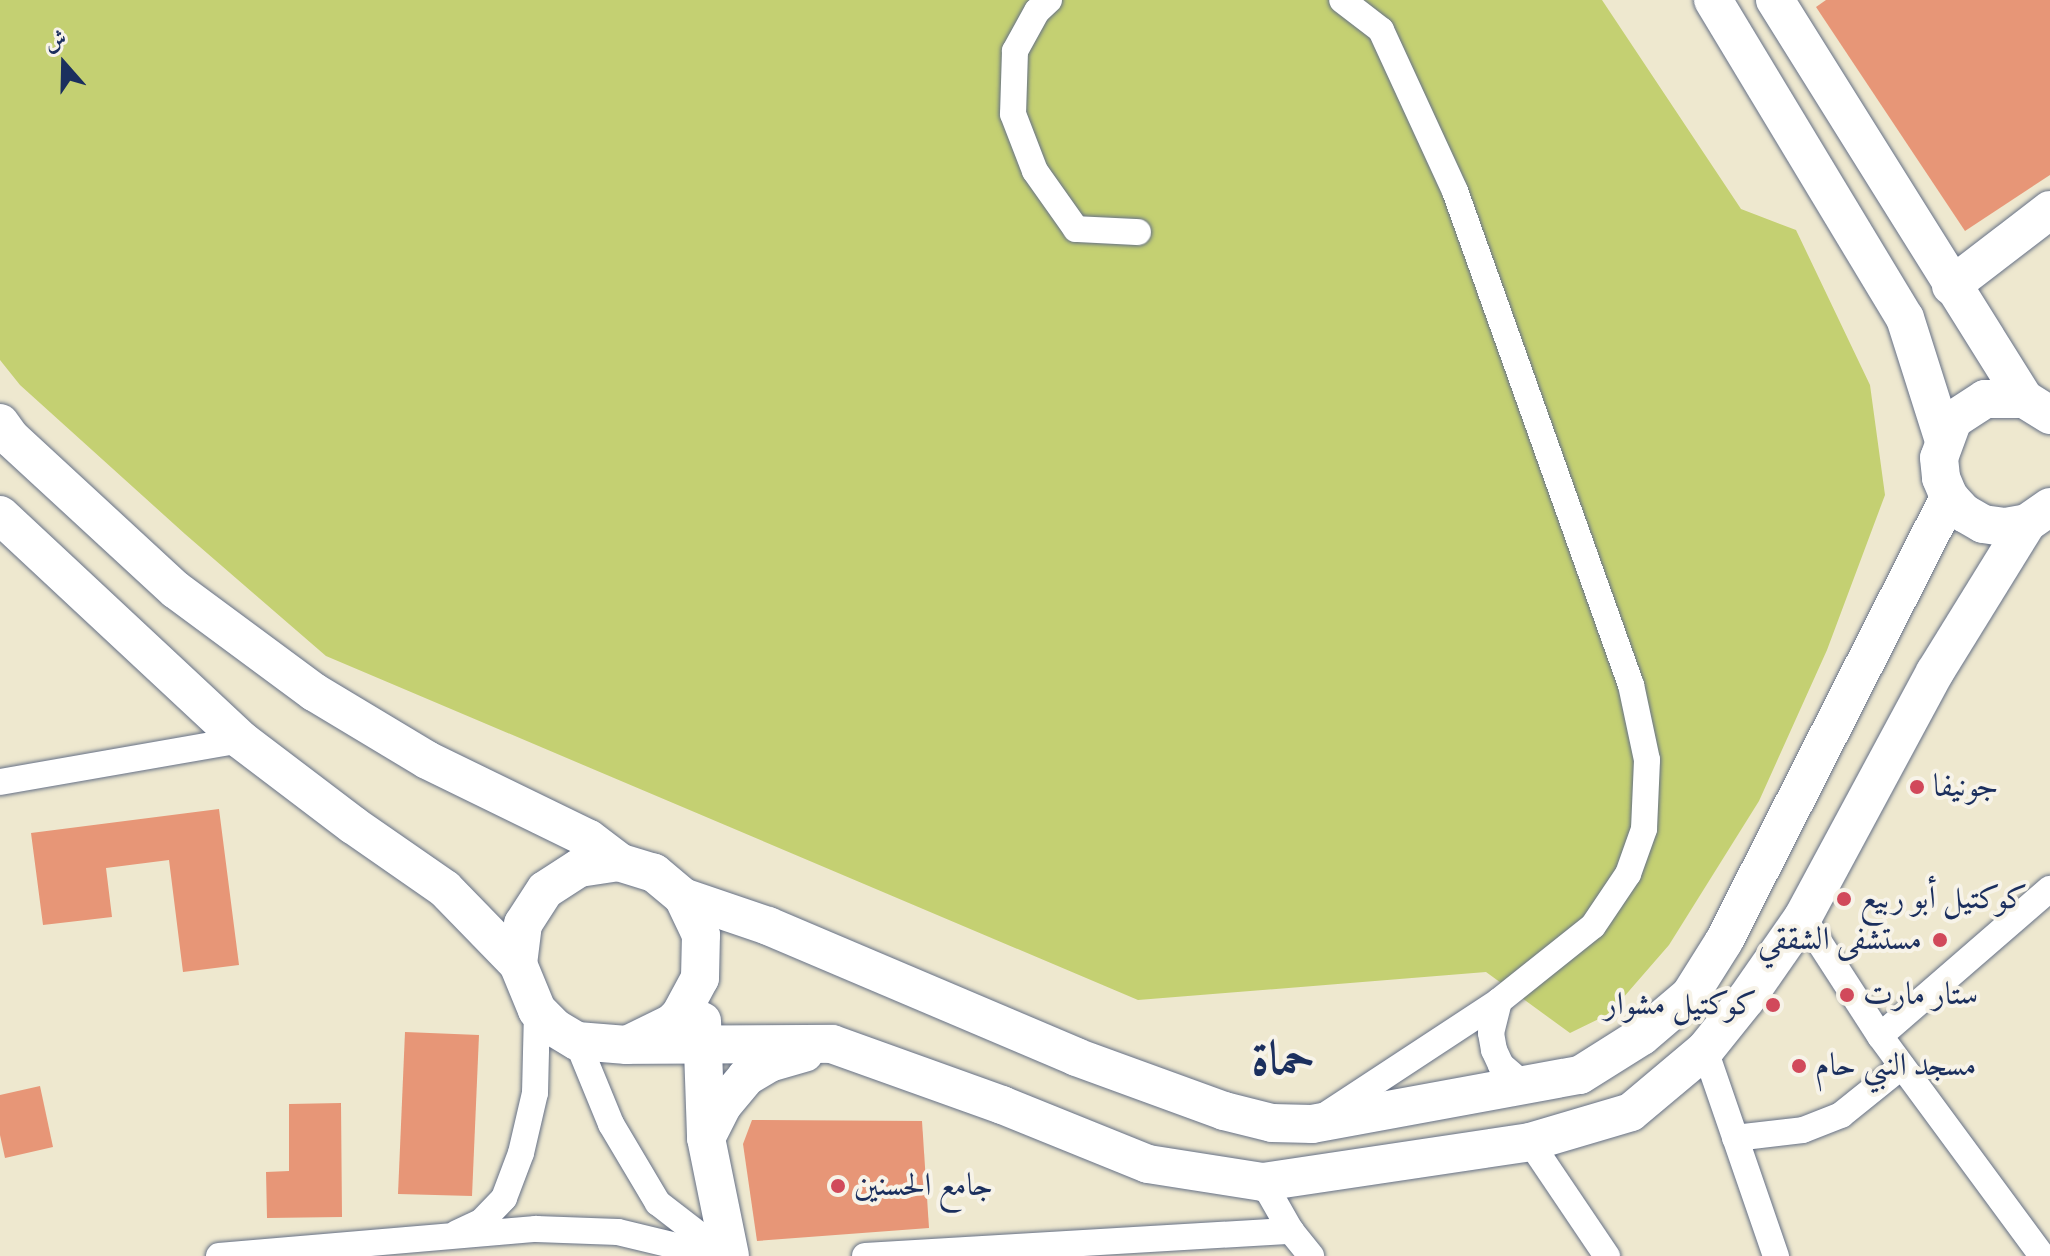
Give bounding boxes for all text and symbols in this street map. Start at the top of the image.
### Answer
north arrow [24,24,104,104]
text: ش [41,25,70,57]
place label: جونيفا [1933,768,1999,806]
marker: جونيفا [1908,778,1926,796]
place label: كوكتيل أبو ربيع [1860,880,2028,918]
marker: كوكتيل أبو ربيع [1835,890,1853,908]
place label: مستشفى الشققي [1758,921,1922,959]
marker: مستشفى الشققي [1929,929,1951,951]
place label: ستار مارت [1863,976,1978,1014]
place label: كوكتيل مشوار [1604,986,1757,1024]
marker: ستار مارت [1838,986,1856,1004]
marker: كوكتيل مشوار [1764,996,1782,1014]
district label: حماة [1251,1032,1315,1090]
place label: مسجد النبي حام [1815,1047,1976,1085]
marker: مسجد النبي حام [1790,1057,1808,1075]
place label: جامع الحسنين [854,1167,993,1205]
marker: جامع الحسنين [829,1177,847,1195]

